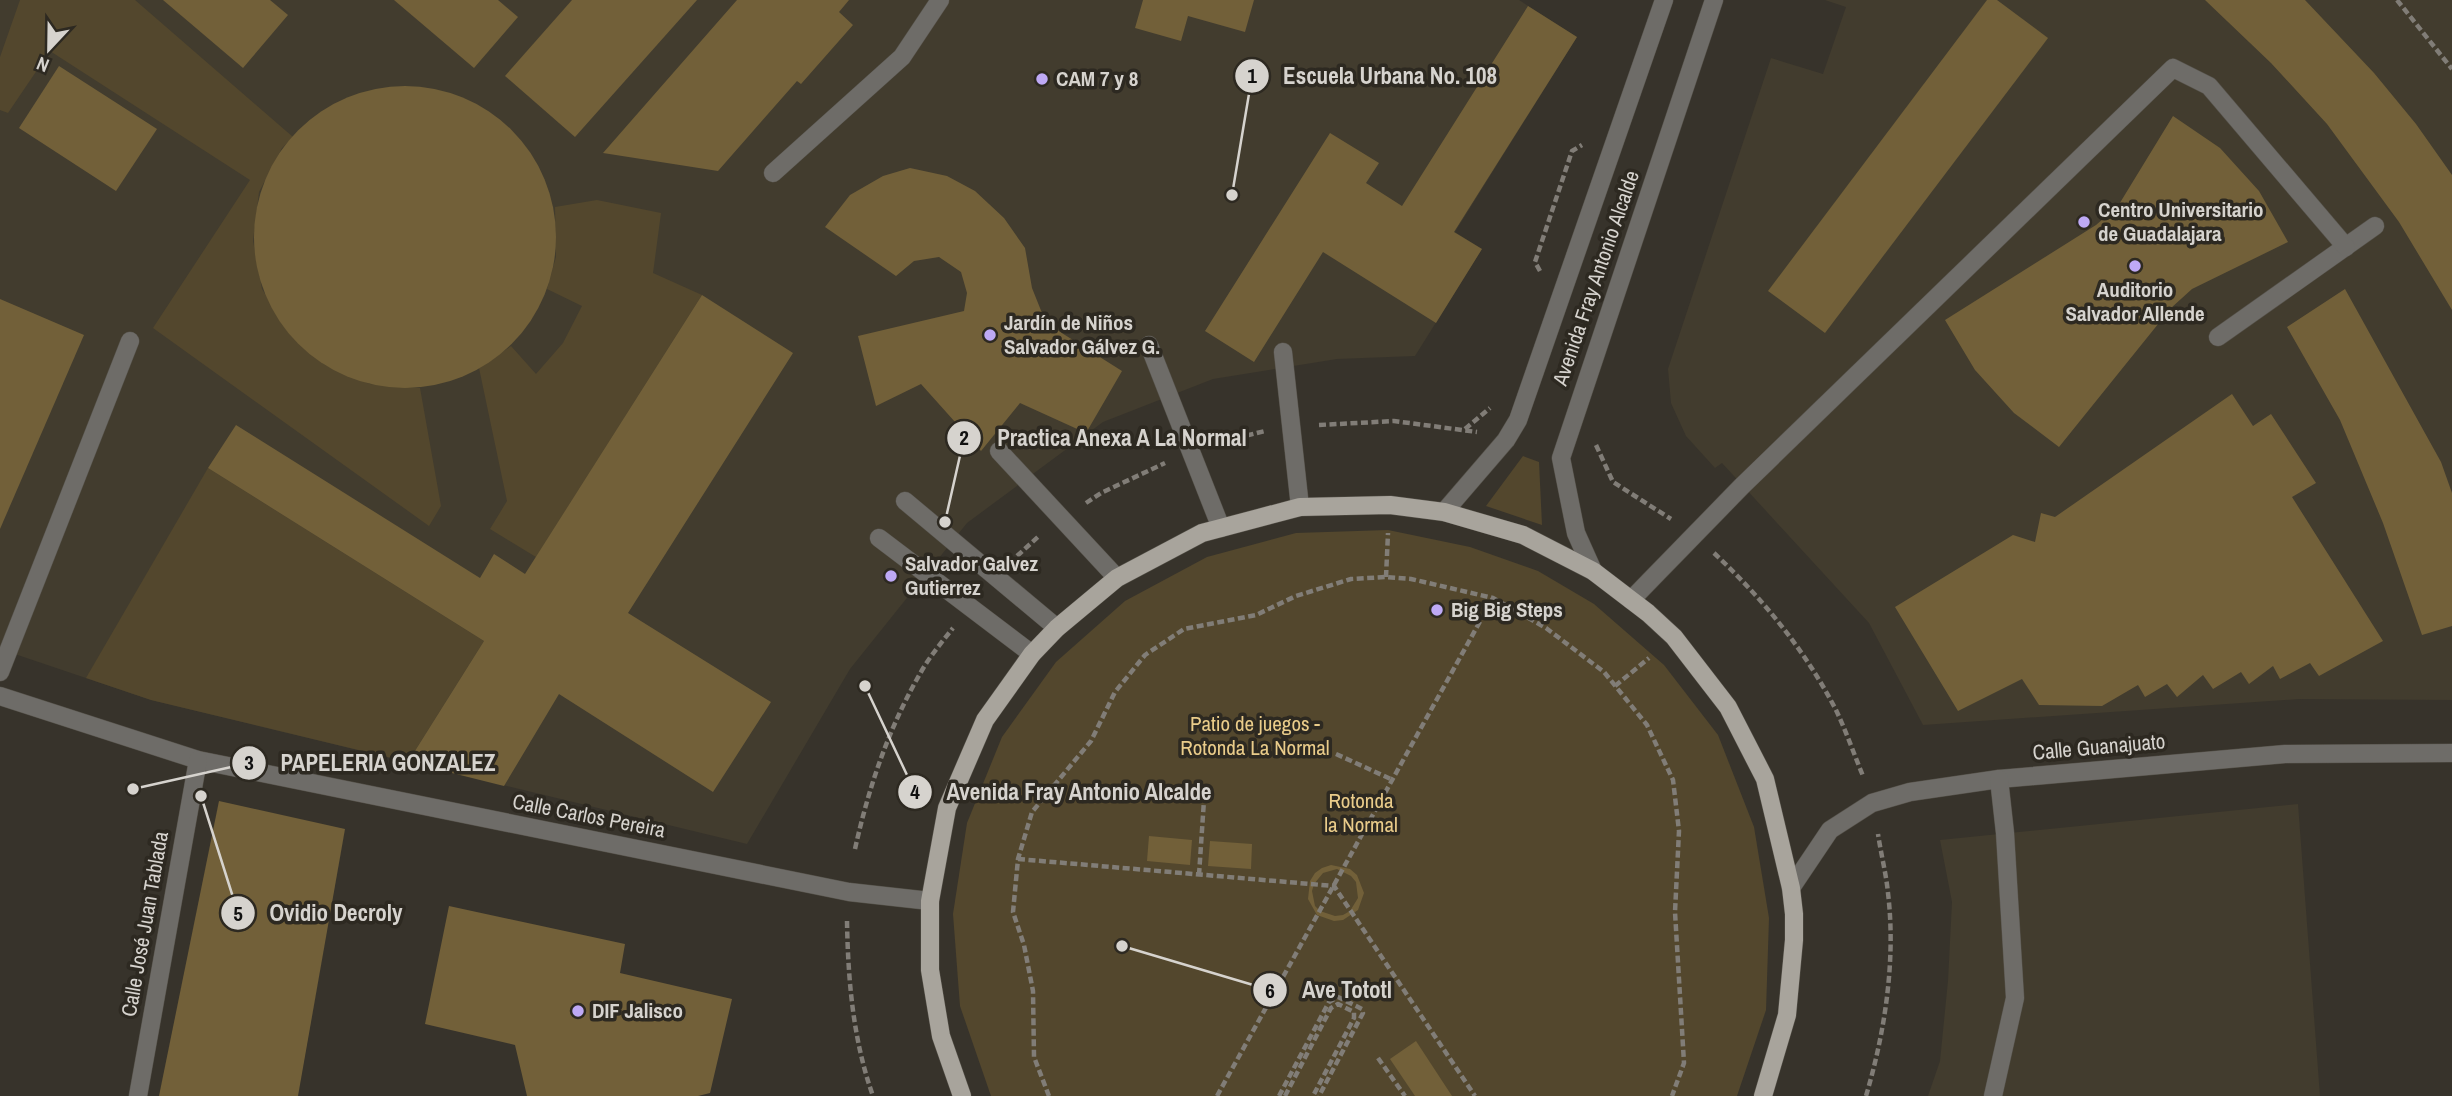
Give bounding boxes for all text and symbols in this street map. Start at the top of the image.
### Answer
north arrow [14,14,84,84]
text: N [33,51,53,79]
callout: Escuela Urbana No. 108 [1234,54,1511,98]
text: Escuela Urbana No. 108 [1283,60,1497,91]
text: 1 [1247,61,1257,90]
place label: CAM 7 y 8 [1056,64,1138,93]
marker: CAM 7 y 8 [1034,71,1050,87]
street label: Avenida Fray Antonio Alcalde [1545,166,1646,390]
place label: Centro Universitario de Guadalajara [2098,195,2264,248]
marker: Centro Universitario de Guadalajara [2076,214,2092,230]
marker: Auditorio Salvador Allende [2127,258,2143,274]
place label: Auditorio Salvador Allende [2065,275,2205,328]
place label: Jardín de Niños Salvador Gálvez G. [1004,308,1160,361]
marker: Jardín de Niños Salvador Gálvez G. [982,327,998,343]
callout: Practica Anexa A La Normal [947,416,1261,460]
text: Practica Anexa A La Normal [997,422,1247,453]
text: 2 [959,423,969,452]
place label: Salvador Galvez Gutierrez [905,549,1038,602]
marker: Salvador Galvez Gutierrez [883,568,899,584]
place label: Big Big Steps [1451,595,1563,624]
marker: Big Big Steps [1429,602,1445,618]
park label: Patio de juegos - Rotonda La Normal [1180,709,1330,762]
street label: Calle Guanajuato [2031,726,2166,767]
callout: PAPELERIA GONZALEZ [232,741,510,785]
text: PAPELERIA GONZALEZ [281,747,496,778]
text: 3 [244,748,254,777]
callout: Avenida Fray Antonio Alcalde [897,770,1227,814]
text: Avenida Fray Antonio Alcalde [946,776,1212,807]
text: 4 [910,777,920,806]
street label: Calle Carlos Pereira [510,786,668,845]
park label: Rotonda la Normal [1324,786,1398,839]
street label: Calle José Juan Tablada [114,829,175,1019]
callout: Ovidio Decroly [221,891,417,935]
text: Ovidio Decroly [269,897,403,928]
text: 5 [233,899,243,928]
callout: Ave Tototl [1253,968,1406,1012]
text: Ave Tototl [1302,974,1392,1005]
text: 6 [1265,976,1275,1005]
place label: DIF Jalisco [592,996,683,1025]
marker: DIF Jalisco [570,1003,586,1019]

